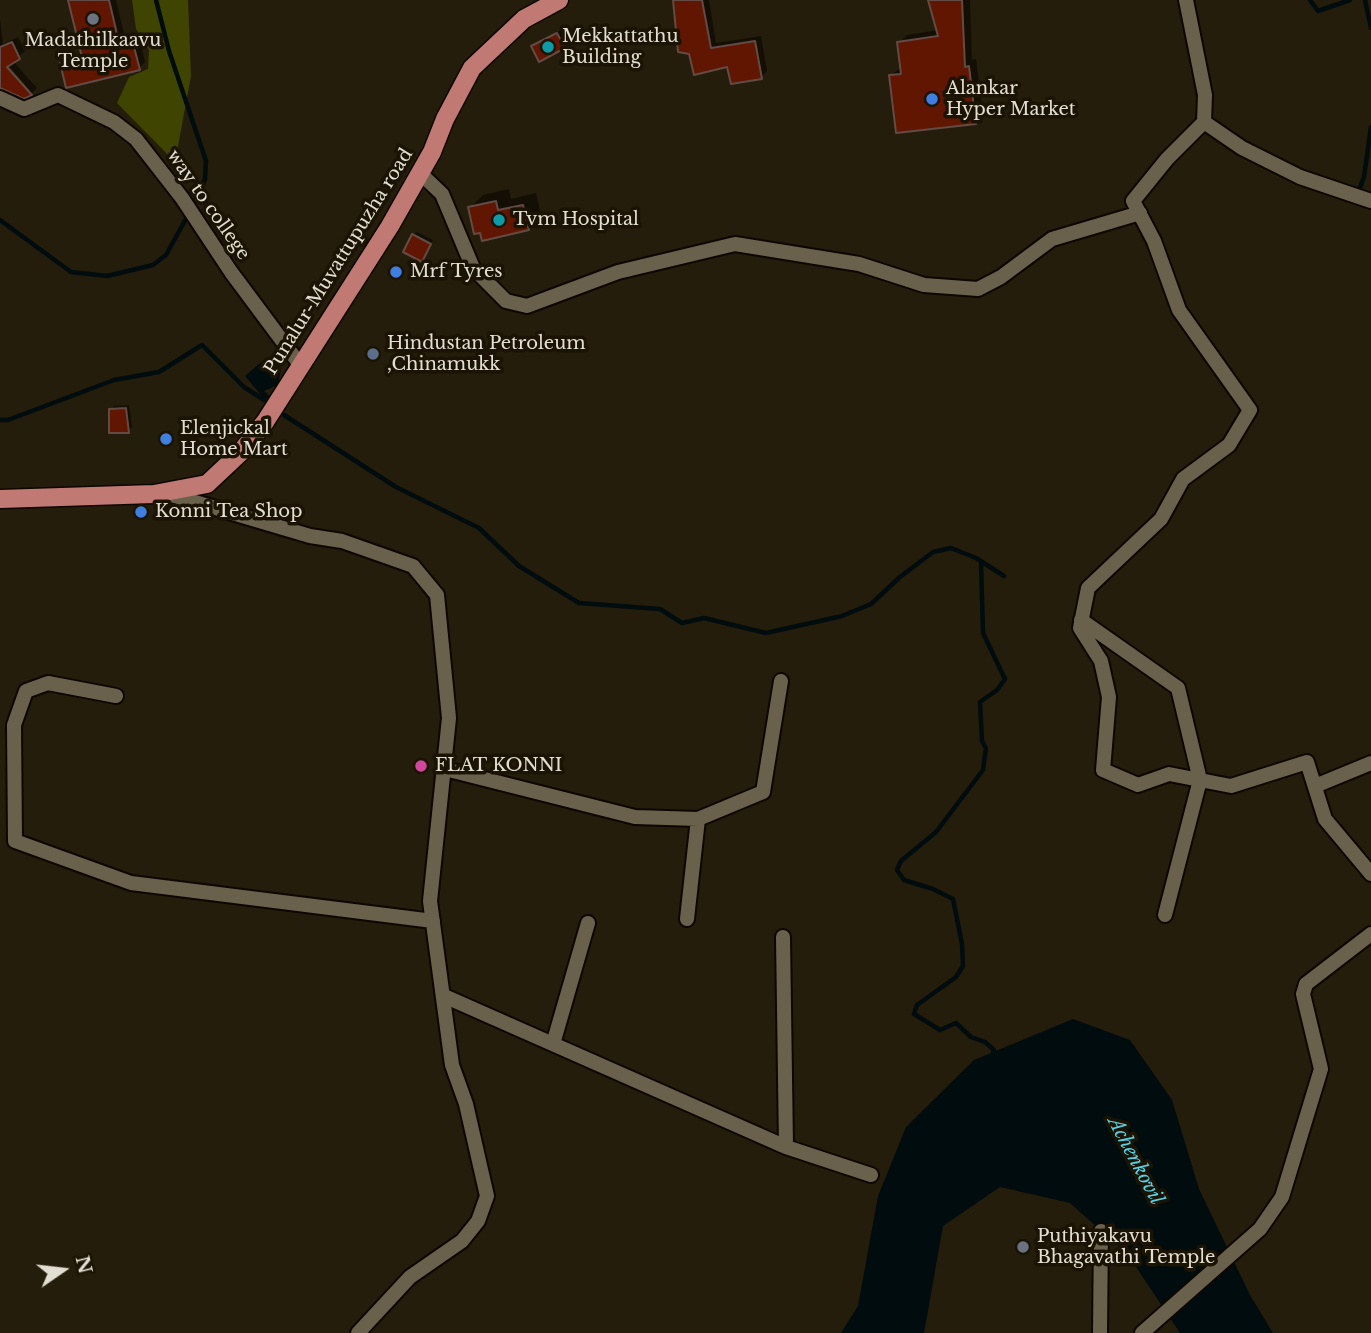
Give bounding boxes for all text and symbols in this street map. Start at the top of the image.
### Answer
marker: Madathilkaavu Temple [85,11,101,27]
place label: Mekkattathu Building [562,26,678,68]
place label: Madathilkaavu Temple [25,30,161,72]
marker: Mekkattathu Building [540,39,556,55]
place label: Alankar Hyper Market [946,78,1076,120]
marker: Alankar Hyper Market [924,91,940,107]
street label: Punalur-Muvattupuzha road [260,145,418,379]
street label: way to college [162,146,254,264]
place label: Tvm Hospital [513,209,639,231]
marker: Tvm Hospital [491,212,507,228]
place label: Mrf Tyres [410,261,502,283]
marker: Mrf Tyres [388,264,404,280]
place label: Hindustan Petroleum ,Chinamukk [387,333,586,376]
marker: Hindustan Petroleum ,Chinamukk [365,346,381,362]
place label: Elenjickal Home Mart [180,418,288,460]
marker: Elenjickal Home Mart [158,431,174,447]
place label: Konni Tea Shop [155,501,302,523]
marker: Konni Tea Shop [133,504,149,520]
place label: FLAT KONNI [435,755,562,777]
marker: FLAT KONNI [413,758,429,774]
water label: Achenkovil [1102,1113,1168,1209]
place label: Puthiyakavu Bhagavathi Temple [1037,1226,1215,1268]
north arrow [28,1235,98,1305]
marker: Puthiyakavu Bhagavathi Temple [1015,1239,1031,1255]
text: N [71,1253,97,1276]

